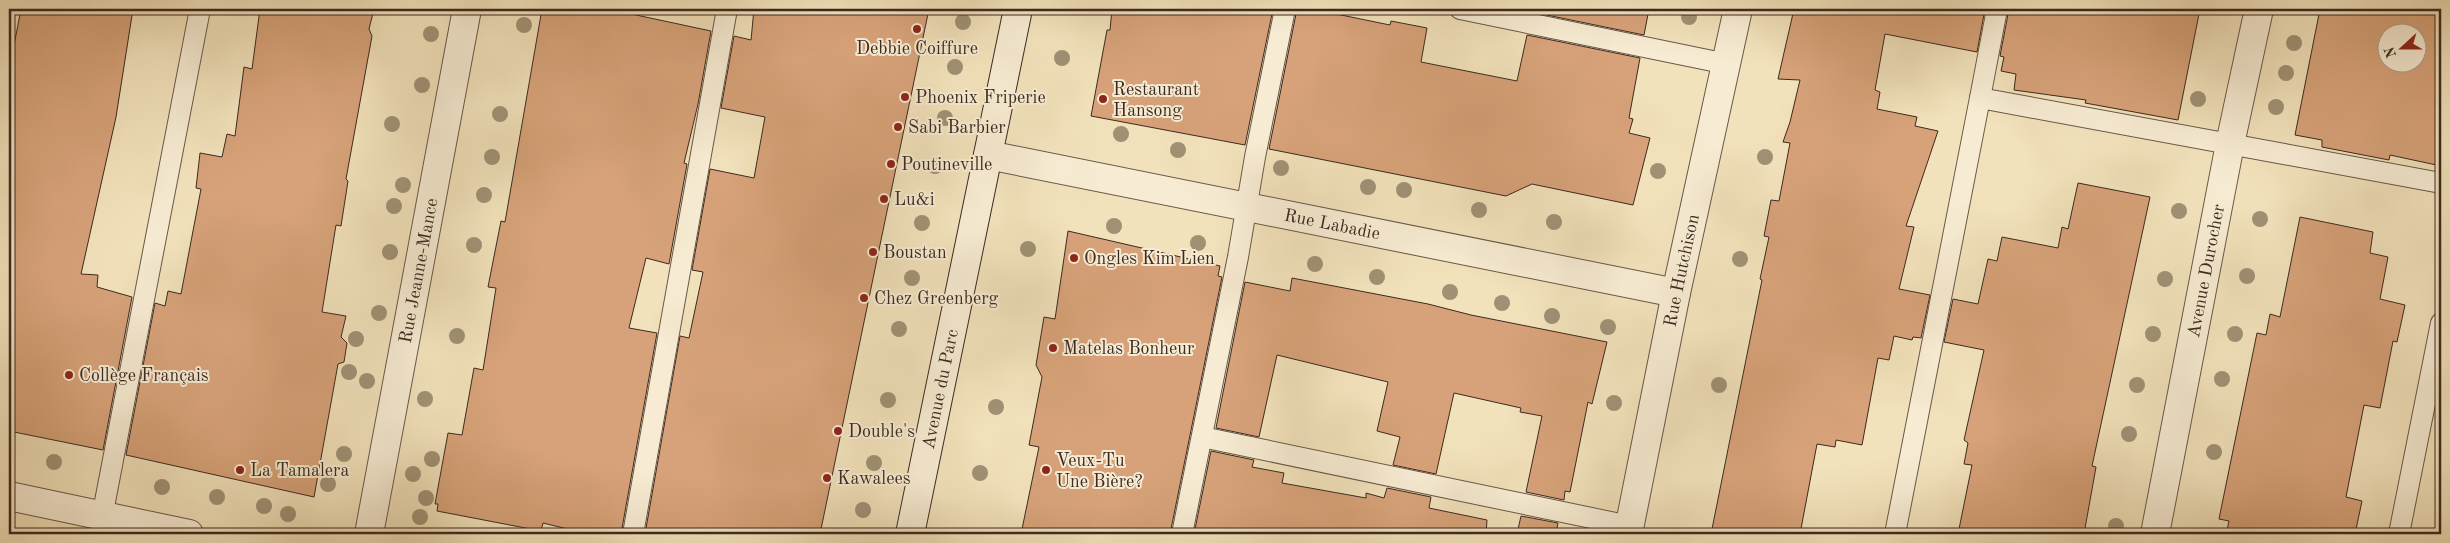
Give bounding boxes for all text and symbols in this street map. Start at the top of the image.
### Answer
north arrow [2378,22,2428,72]
marker: Debbie Coiffure [911,23,923,35]
place label: Debbie Coiffure [856,40,978,58]
text: N [2382,45,2399,60]
place label: Restaurant Hansong [1113,81,1199,120]
place label: Phoenix Friperie [915,89,1046,107]
marker: Phoenix Friperie [899,91,911,103]
marker: Restaurant Hansong [1097,93,1109,105]
place label: Sabi Barbier [908,119,1006,137]
marker: Sabi Barbier [892,121,904,133]
place label: Poutineville [901,156,992,174]
marker: Poutineville [885,158,897,170]
place label: Lu&i [894,191,935,209]
marker: Lu&i [878,193,890,205]
street label: Rue Jeanne-Mance [397,197,442,345]
street label: Avenue Durocher [2185,202,2228,339]
street label: Rue Labadie [1282,207,1382,243]
street label: Rue Hutchison [1661,212,1703,329]
place label: Boustan [883,244,947,262]
marker: Boustan [867,246,879,258]
place label: Ongles Kim Lien [1084,250,1215,268]
marker: Ongles Kim Lien [1068,252,1080,264]
place label: Chez Greenberg [874,290,999,308]
marker: Chez Greenberg [858,292,870,304]
street label: Avenue du Parc [920,328,962,451]
place label: Matelas Bonheur [1063,340,1195,358]
marker: Matelas Bonheur [1047,342,1059,354]
place label: Collège Français [79,367,209,385]
marker: Collège Français [63,369,75,381]
place label: Double's [848,423,915,441]
marker: Double's [832,425,844,437]
place label: Veux-Tu Une Bière? [1056,452,1143,491]
place label: La Tamalera [250,462,350,480]
marker: La Tamalera [234,464,246,476]
marker: Veux-Tu Une Bière? [1040,464,1052,476]
place label: Kawalees [837,470,911,488]
marker: Kawalees [821,472,833,484]

